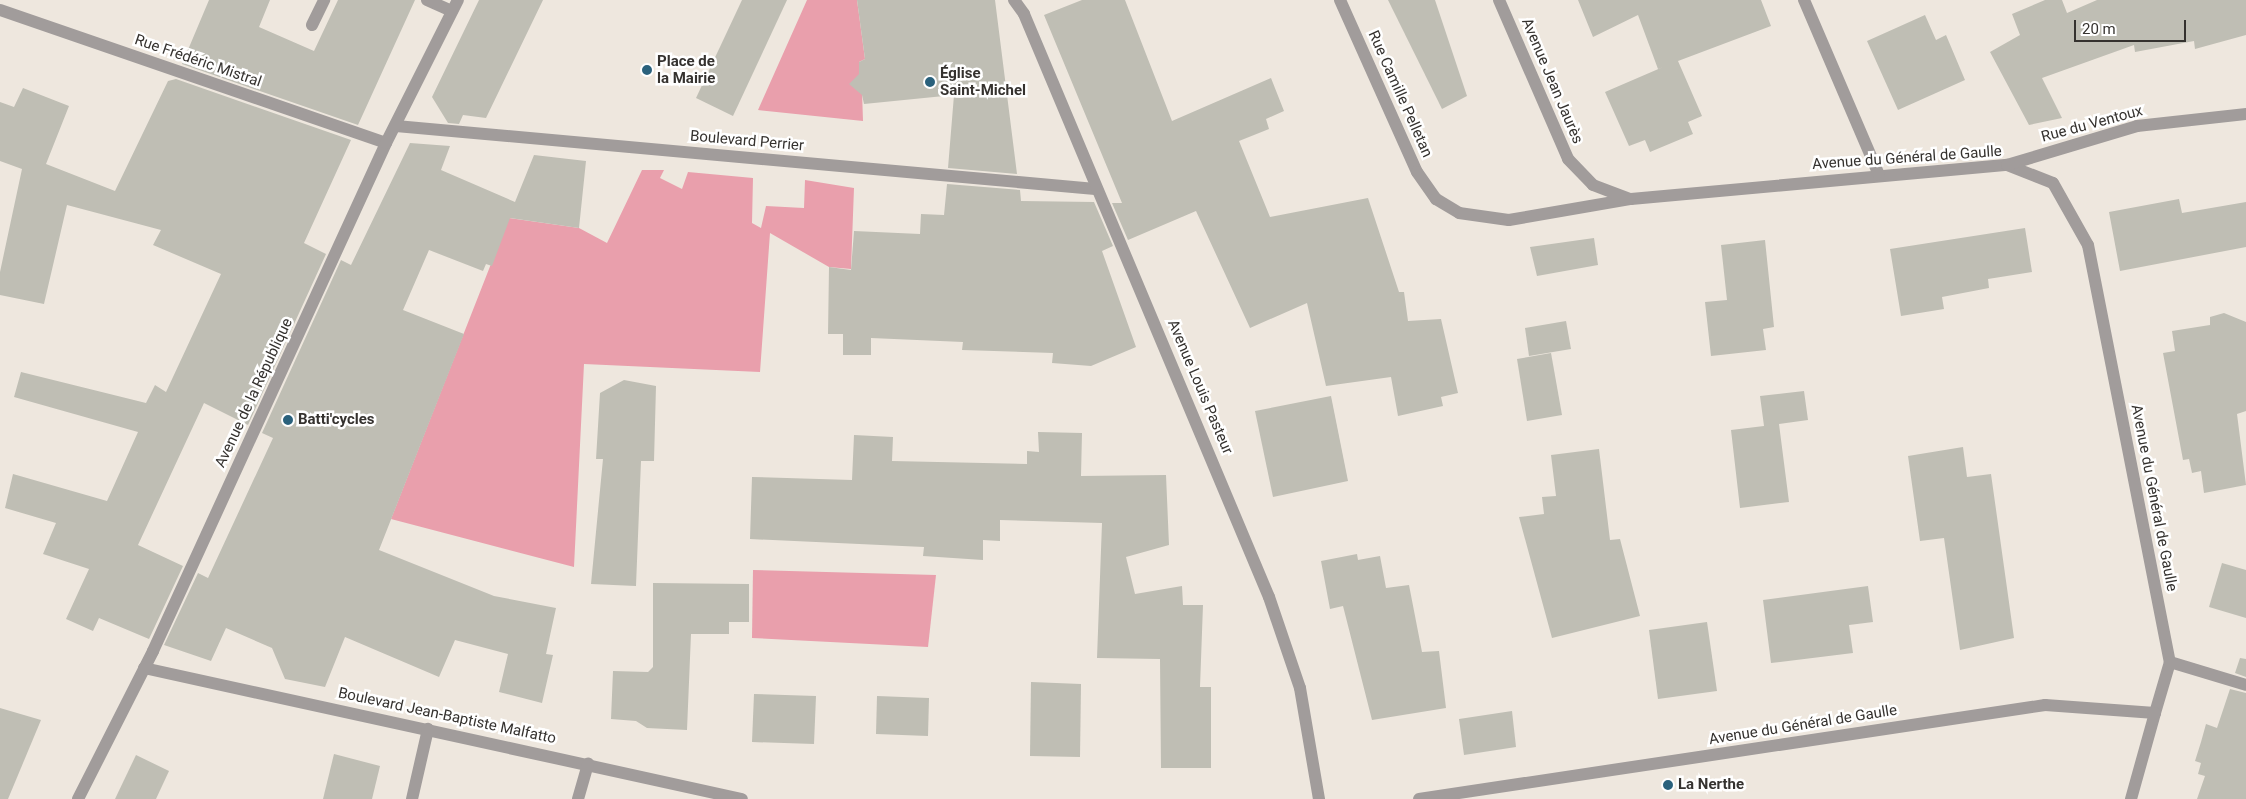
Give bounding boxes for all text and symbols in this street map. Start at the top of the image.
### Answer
scale bar [2076,10,2188,42]
street label: Avenue Jean Jaurès [1517,16,1587,146]
text: 20 m [2082,20,2116,38]
street label: Rue Camille Pelletan [1364,28,1436,160]
street label: Rue Frédéric Mistral [132,31,264,91]
place label: Place de la Mairie [657,52,715,87]
marker: Place de la Mairie [641,64,653,76]
place label: Église Saint-Michel [940,64,1026,99]
marker: Église Saint-Michel [924,76,936,88]
street label: Rue du Ventoux [2039,102,2145,146]
street label: Boulevard Perrier [689,127,805,155]
street label: Avenue du Général de Gaulle [1812,142,2002,174]
street label: Avenue de la République [211,315,297,471]
street label: Avenue Louis Pasteur [1164,317,1236,457]
street label: Avenue du Général de Gaulle [2127,403,2181,593]
place label: Batti'cycles [298,411,375,429]
marker: Batti'cycles [282,414,294,426]
street label: Boulevard Jean-Baptiste Malfatto [336,684,558,748]
street label: Avenue du Général de Gaulle [1708,701,1898,749]
place label: La Nerthe [1678,776,1744,794]
marker: La Nerthe [1662,779,1674,791]

